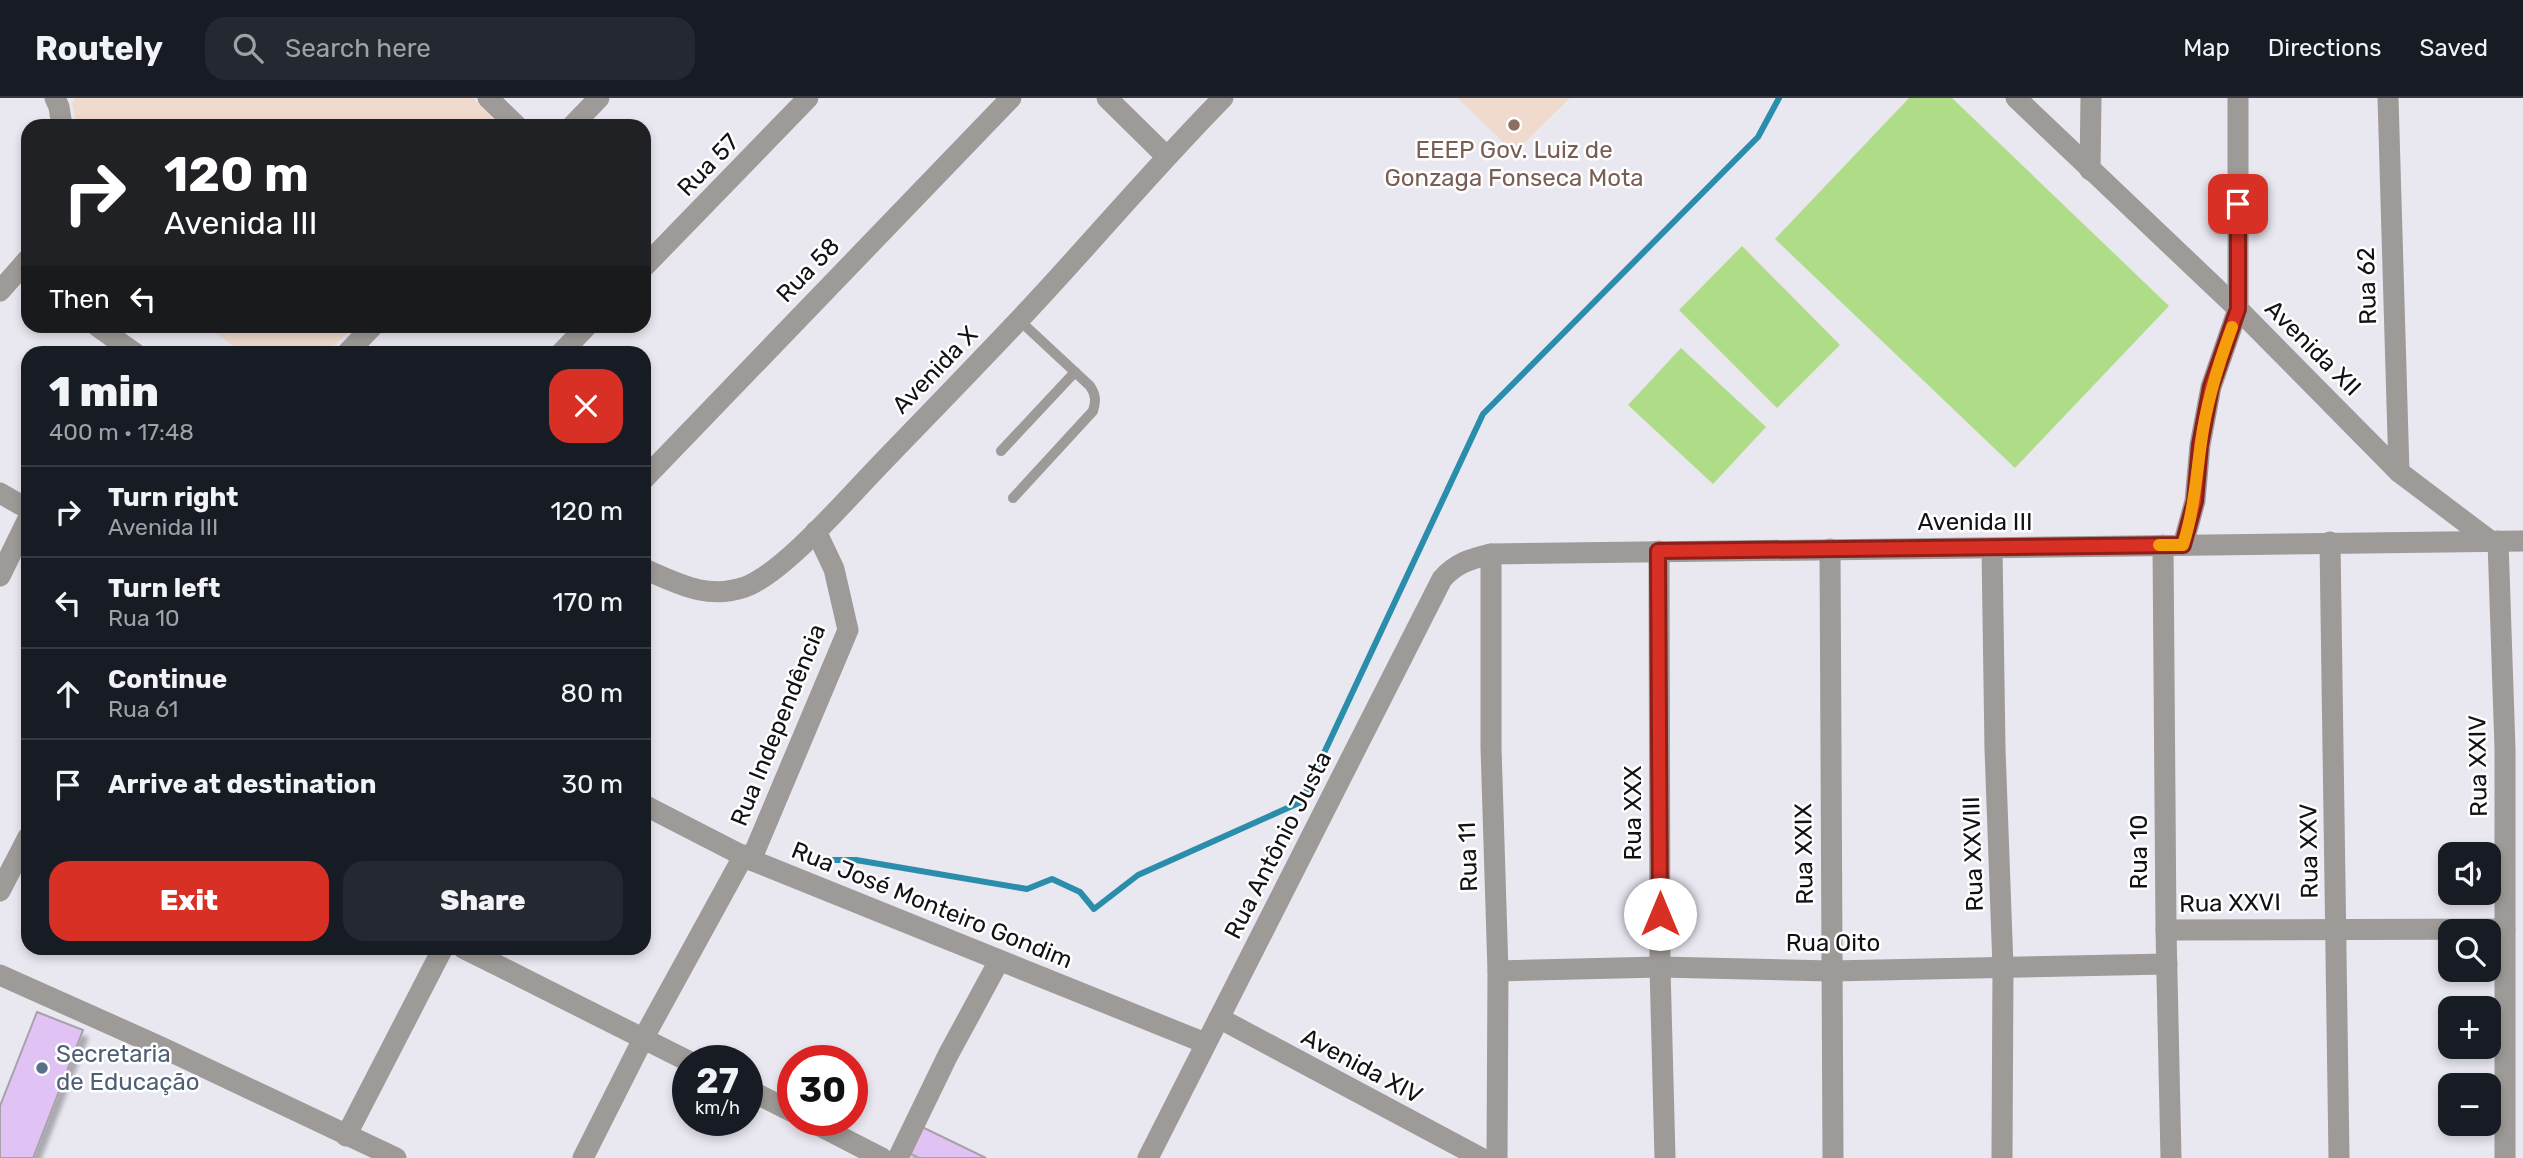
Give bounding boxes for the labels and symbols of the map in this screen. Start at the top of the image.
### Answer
marker: EEEP Gov. Luiz de Gonzaga Fonseca Mota [1506,117,1522,133]
street label: Rua 57 [672,128,744,202]
place label: EEEP Gov. Luiz de Gonzaga Fonseca Mota [1384,136,1644,192]
pin [2208,174,2268,234]
street label: Rua 58 [771,232,845,308]
street label: Rua 62 [2352,247,2382,325]
street label: Avenida XII [2259,294,2367,402]
street label: Avenida X [887,320,983,420]
street label: Avenida III [1917,508,2033,536]
street label: Rua Independência [725,620,831,830]
street label: Rua XXIV [2463,715,2493,817]
street label: Rua Antônio Justa [1219,747,1337,943]
street label: Rua XXX [1619,766,1647,860]
street label: Rua XXVIII [1957,796,1989,912]
street label: Rua XXIX [1789,803,1819,905]
street label: Rua XXV [2294,803,2324,899]
street label: Rua 10 [2125,815,2153,889]
street label: Rua 11 [1453,822,1483,892]
street label: Rua José Monteiro Gondim [788,836,1076,974]
position arrow [1623,877,1697,951]
street label: Rua XXVI [2179,888,2281,918]
street label: Rua Oito [1786,929,1880,957]
street label: Avenida XIV [1297,1022,1427,1110]
place label: Secretaria de Educação [56,1040,200,1096]
speed limit sign: 30 [777,1045,868,1136]
marker: Secretaria de Educação [34,1060,50,1076]

